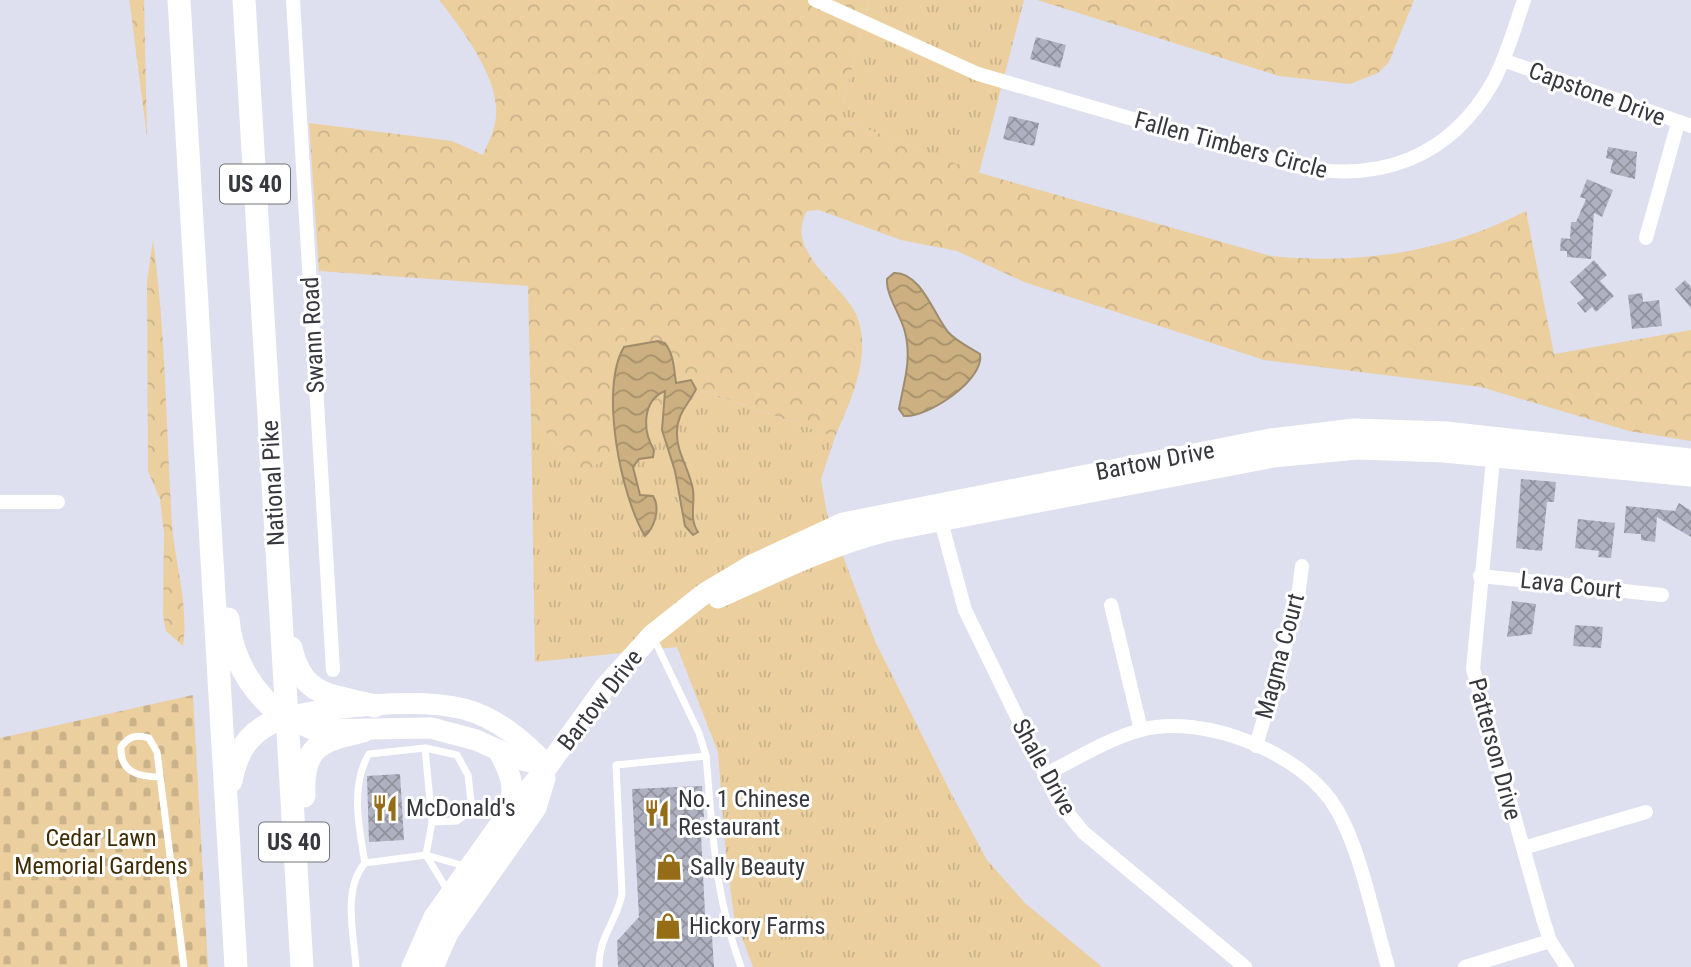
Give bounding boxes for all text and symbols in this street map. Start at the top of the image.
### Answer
street label: Capstone Drive [1525,56,1669,132]
street label: Fallen Timbers Circle [1131,106,1331,184]
road number: US 40 [220,164,290,204]
street label: Swann Road [296,276,330,394]
street label: National Pike [256,419,290,547]
street label: Bartow Drive [1093,436,1217,486]
street label: Lava Court [1519,566,1623,604]
street label: Magma Court [1250,590,1310,722]
street label: Bartow Drive [552,644,648,756]
street label: Patterson Drive [1463,675,1527,823]
street label: Shale Drive [1006,714,1082,820]
place label: No. 1 Chinese Restaurant [678,785,810,841]
restaurant icon: McDonald's [370,793,400,823]
place label: McDonald's [406,794,516,822]
restaurant icon: No. 1 Chinese Restaurant [642,798,672,828]
road number: US 40 [259,822,329,862]
park label: Cedar Lawn Memorial Gardens [14,824,188,880]
shop icon: Sally Beauty [654,852,684,882]
place label: Sally Beauty [690,853,805,881]
shop icon: Hickory Farms [653,911,683,941]
place label: Hickory Farms [689,912,825,940]

